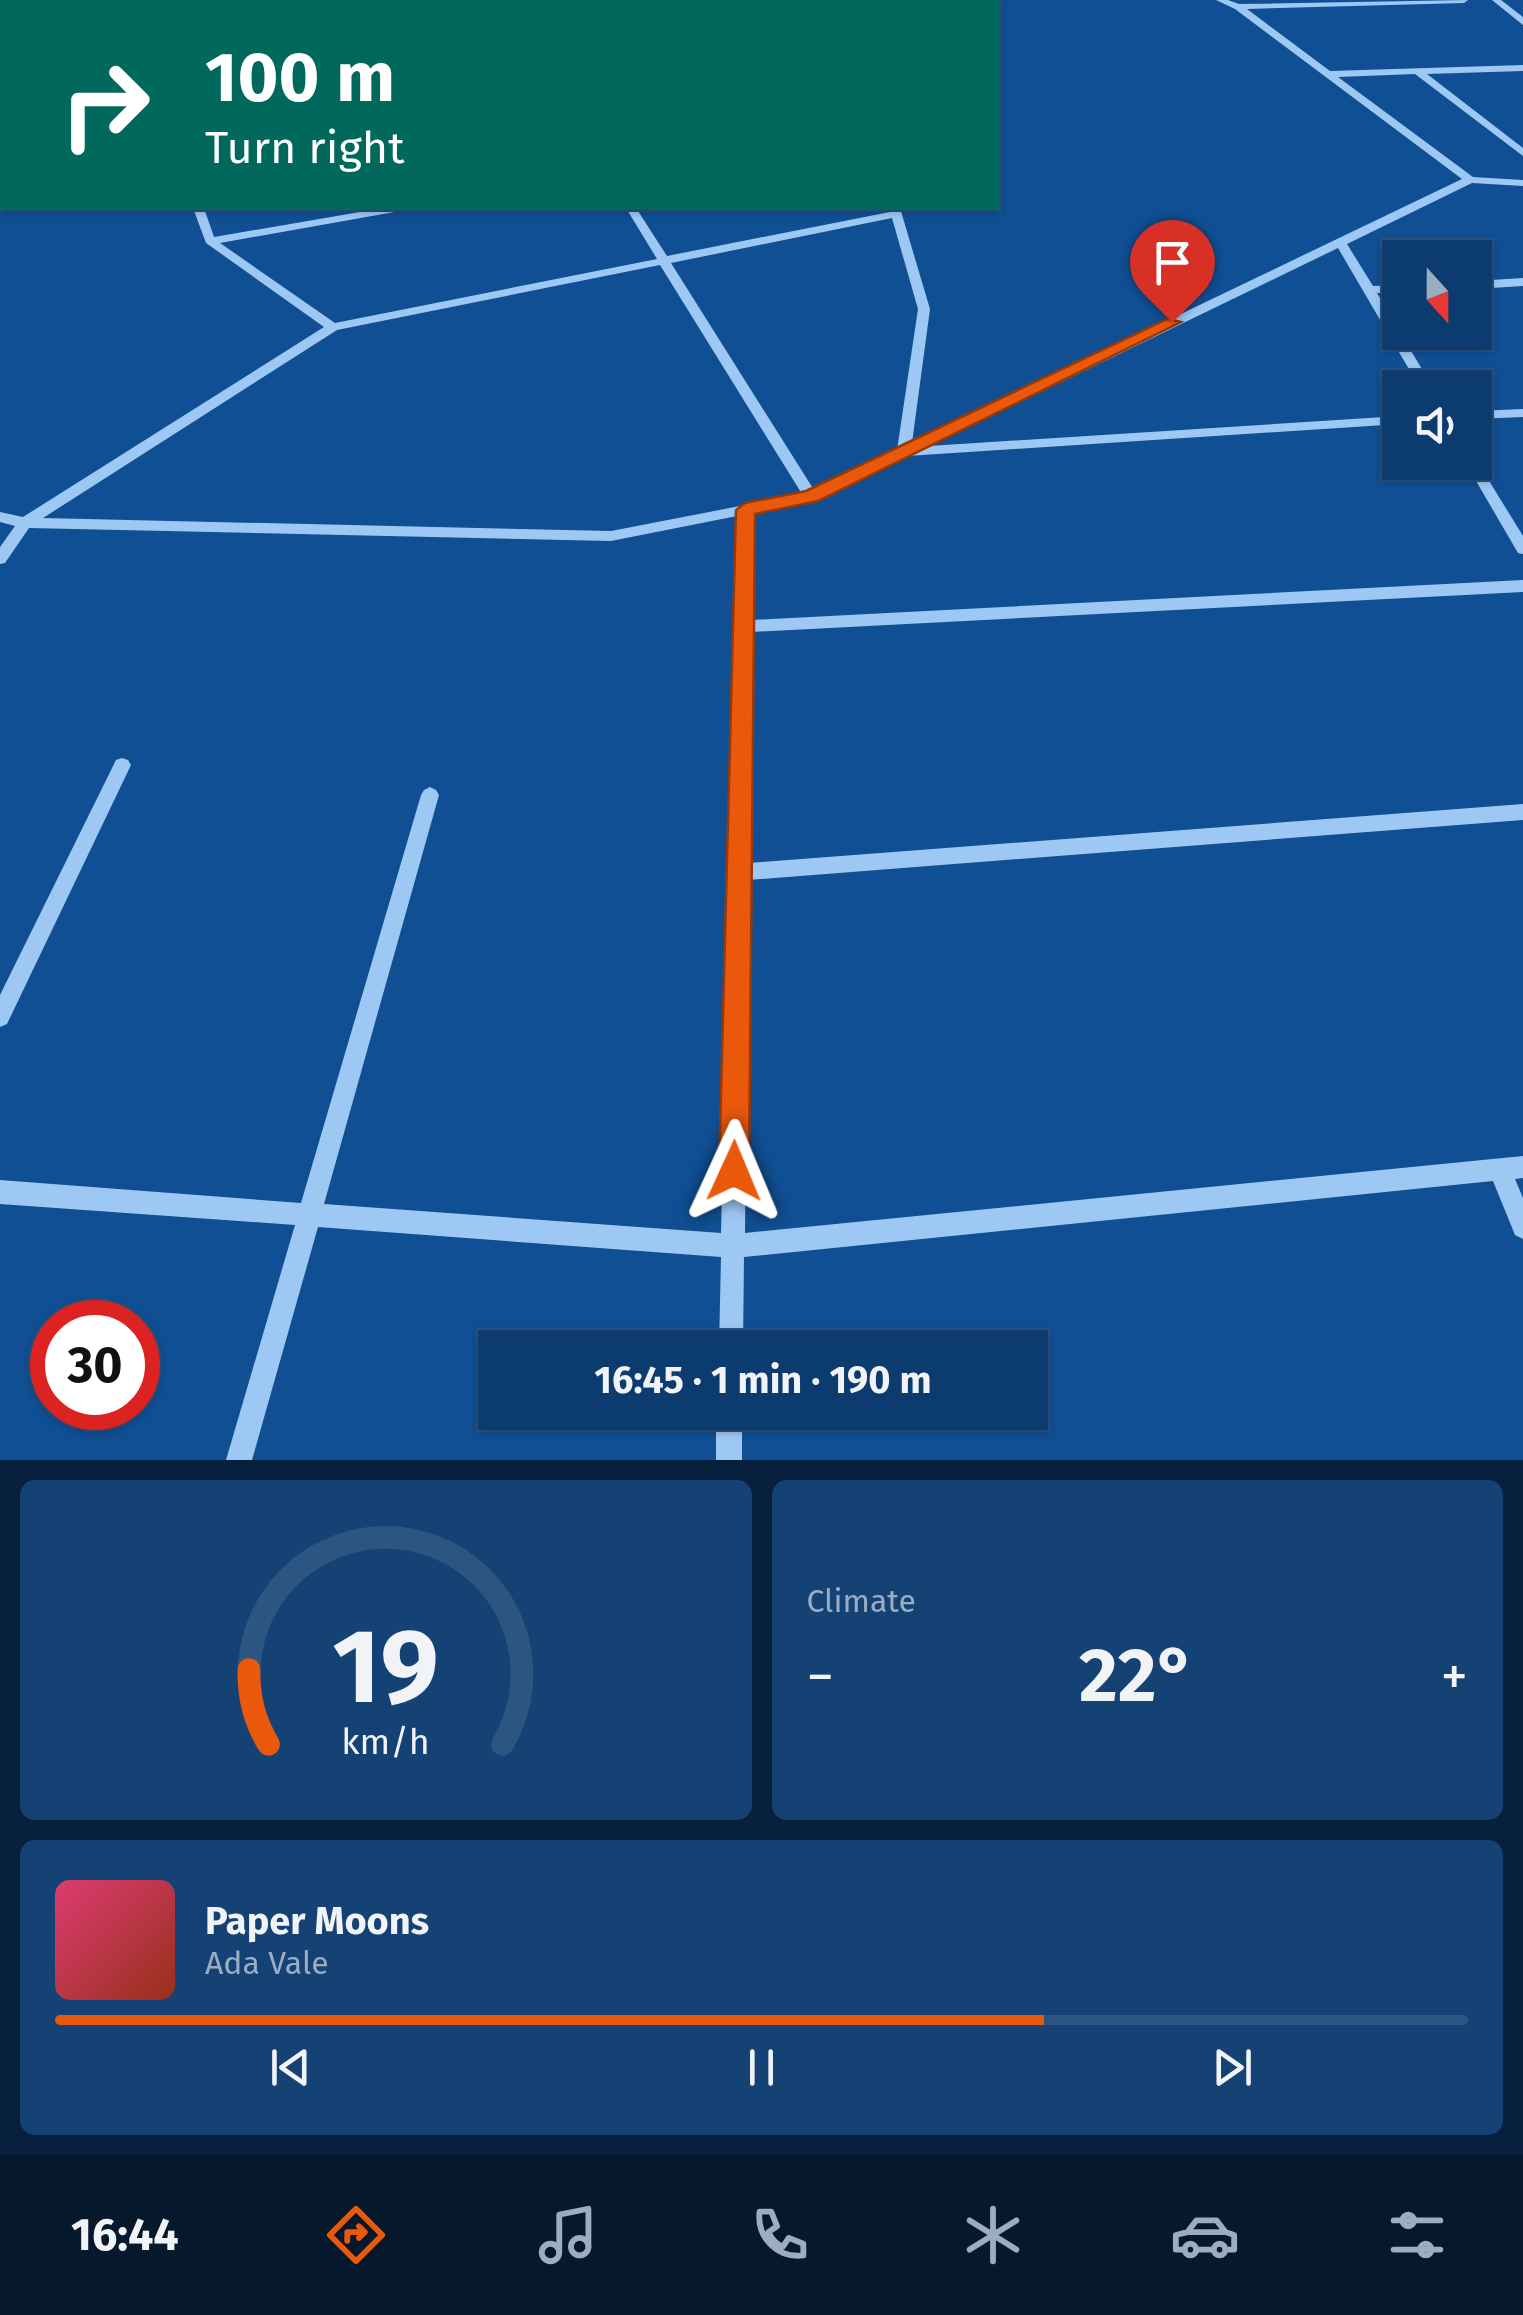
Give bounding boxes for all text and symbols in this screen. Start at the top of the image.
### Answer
text: 100 m [205,36,395,120]
icon: right [40,40,170,170]
text: Turn right [205,121,404,175]
pin [1130,220,1215,323]
icon: arrive [1145,235,1200,290]
north arrow [1382,240,1492,350]
map controls [1382,240,1492,480]
button: sound [1382,370,1492,480]
position arrow [682,1119,786,1223]
speed limit sign: 30 [30,1300,160,1430]
text: 16:45 · 1 min · 190 m [594,1357,932,1403]
text: Climate [807,1582,916,1620]
text: 19 [333,1605,439,1730]
text: 22° [1079,1631,1196,1721]
text: − [807,1644,834,1710]
text: + [1441,1644,1468,1710]
text: km/h [342,1721,430,1763]
text: Paper Moons [205,1898,429,1944]
text: Ada Vale [205,1944,329,1982]
icon: previous [263,2040,318,2095]
icon: pause [734,2040,789,2095]
icon: next [1205,2040,1260,2095]
icon: directions [321,2200,391,2270]
icon: music [533,2200,603,2270]
icon: phone [745,2200,815,2270]
icon: climate [958,2200,1028,2270]
icon: car [1170,2200,1240,2270]
icon: filters [1382,2200,1452,2270]
text: 16:44 [71,2208,179,2262]

